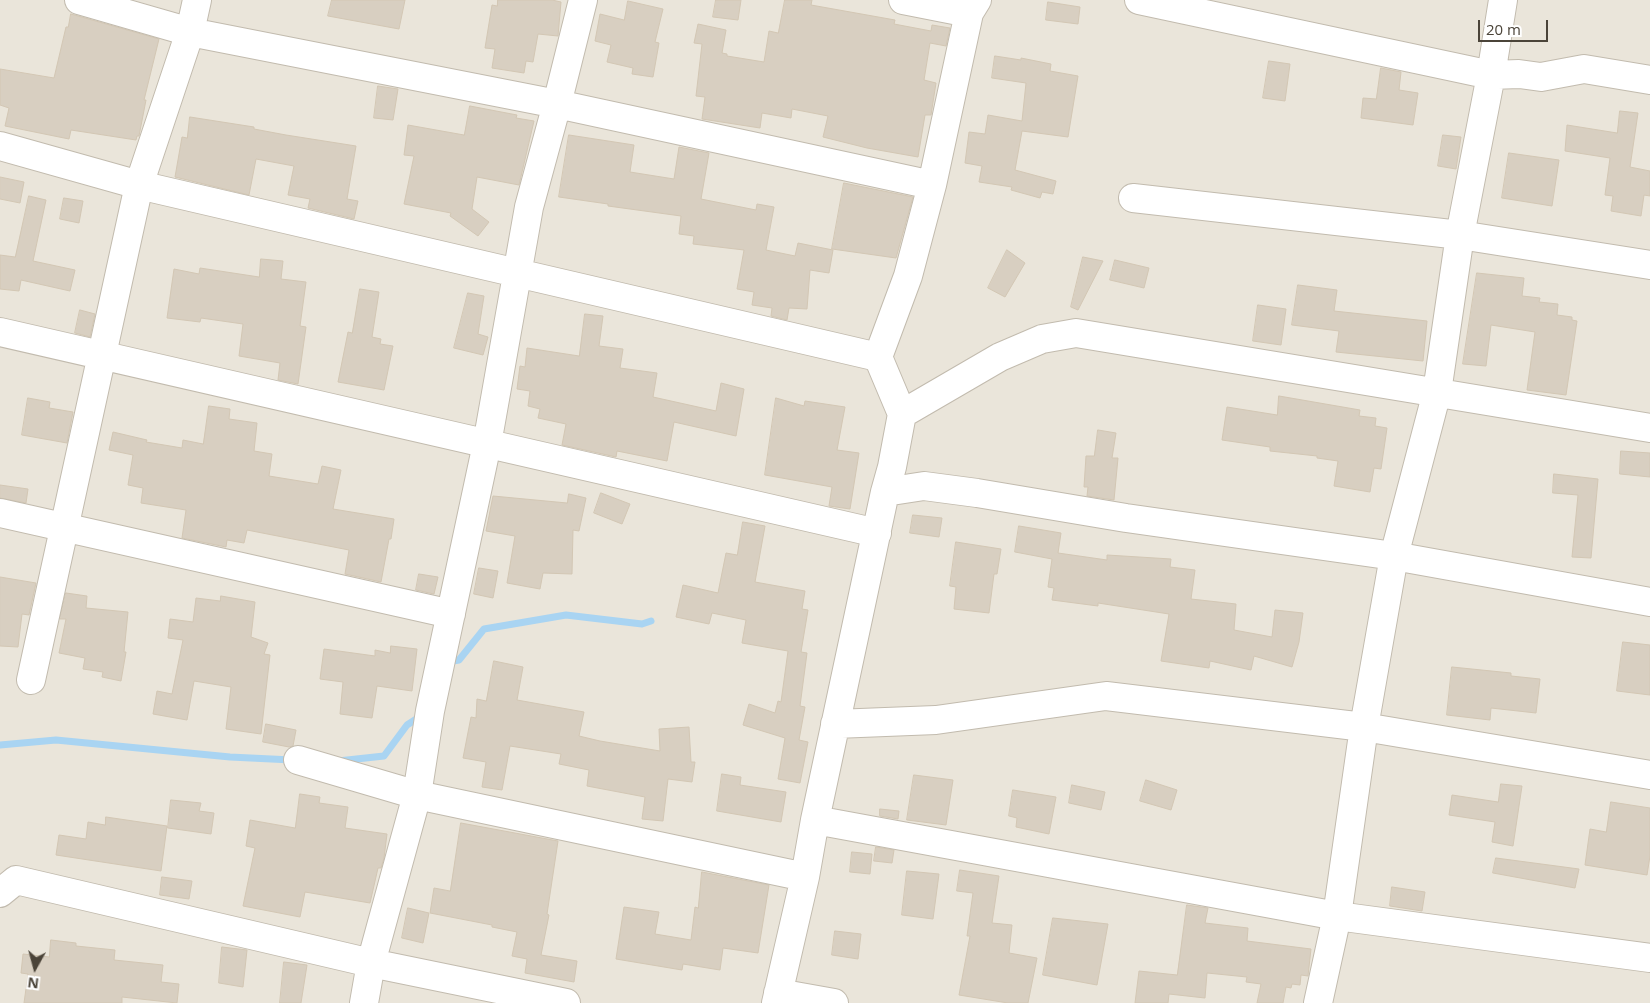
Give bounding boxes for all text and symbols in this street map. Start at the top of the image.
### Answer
scale bar [1480,10,1550,42]
text: 20 m [1486,19,1521,39]
north arrow [10,943,60,993]
text: N [26,973,40,994]

